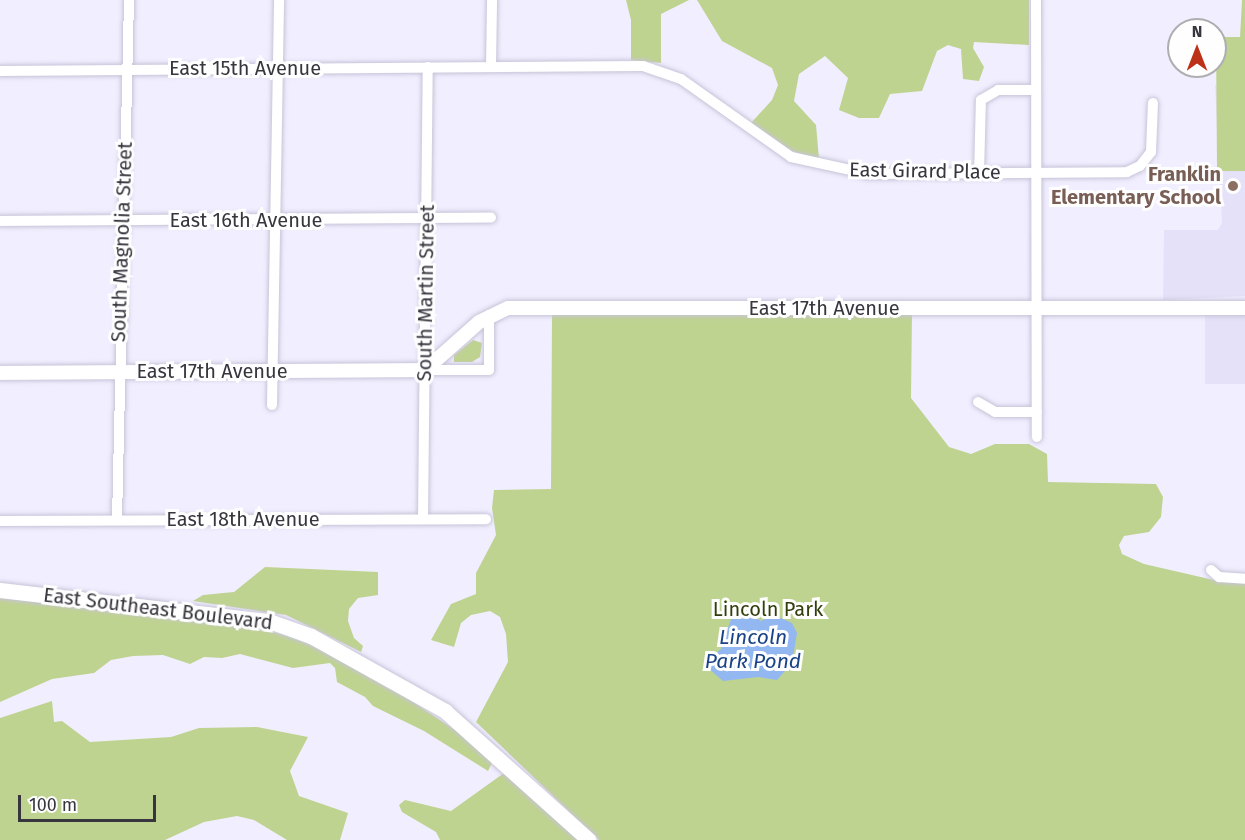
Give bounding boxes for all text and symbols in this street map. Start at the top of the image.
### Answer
north arrow [1167,18,1227,78]
text: N [1192,22,1202,41]
street label: East 15th Avenue [169,56,321,80]
street label: South Magnolia Street [107,141,137,343]
street label: East Girard Place [849,158,1001,184]
place label: Franklin Elementary School [1051,162,1221,209]
marker: Franklin Elementary School [1226,179,1240,193]
street label: South Martin Street [412,204,440,382]
street label: East 16th Avenue [170,208,322,232]
street label: East 17th Avenue [748,296,900,320]
street label: East 17th Avenue [136,359,288,383]
street label: East 18th Avenue [166,507,320,531]
street label: East Southeast Boulevard [42,583,274,635]
park label: Lincoln Park [713,597,823,621]
water label: Lincoln Park Pond [705,624,801,674]
scale bar [21,783,159,821]
text: 100 m [29,794,77,816]

